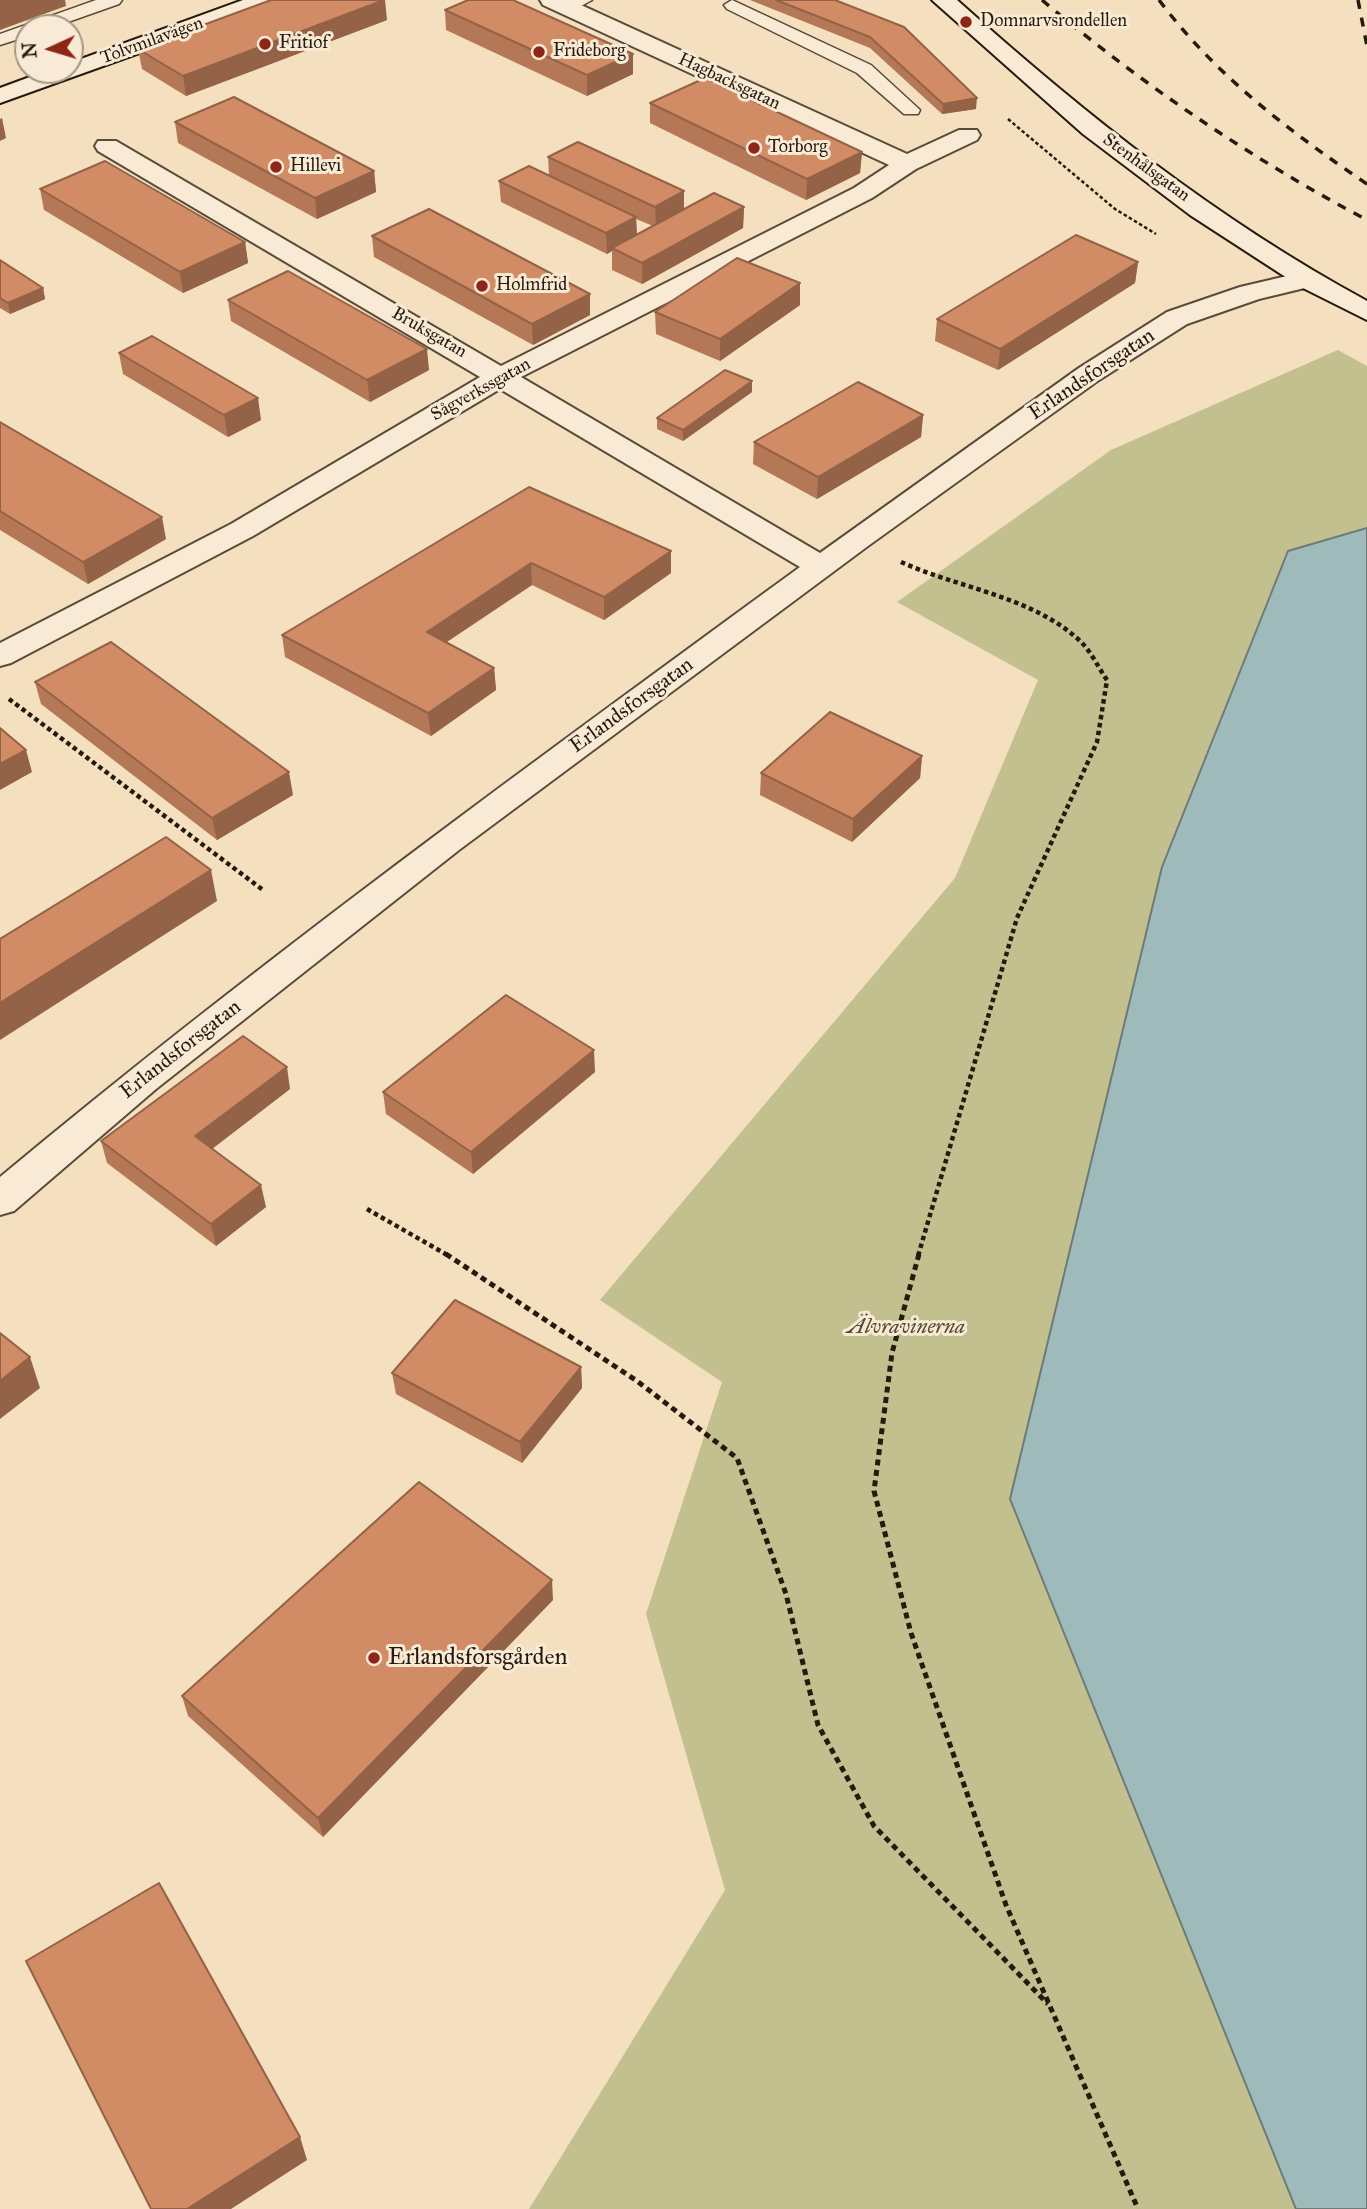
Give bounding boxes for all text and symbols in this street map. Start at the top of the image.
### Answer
place label: Domnarvsrondellen [980,11,1127,33]
street label: Tolvmilavägen [98,12,206,70]
north arrow [14,14,84,84]
marker: Domnarvsrondellen [958,14,974,30]
place label: Fritiof [279,33,328,55]
marker: Fritiof [257,36,273,52]
place label: Frideborg [553,41,626,63]
text: N [18,42,42,59]
marker: Frideborg [531,44,547,60]
street label: Hagbacksgatan [675,49,783,115]
street label: Stenhålsgatan [1098,129,1194,207]
place label: Torborg [768,137,828,159]
marker: Torborg [746,140,762,156]
place label: Hillevi [290,156,341,178]
marker: Hillevi [268,159,284,175]
place label: Holmfrid [496,275,567,297]
marker: Holmfrid [474,278,490,294]
street label: Bruksgatan [388,303,470,363]
street label: Erlandsforsgatan [1024,324,1160,426]
street label: Sågverkssgatan [427,354,535,426]
street label: Erlandsforsgatan [565,653,699,759]
street label: Erlandsforsgatan [116,995,246,1105]
park label: Älvravinerna [847,1315,965,1341]
place label: Erlandsforsgården [388,1644,568,1672]
marker: Erlandsforsgården [366,1650,382,1666]

